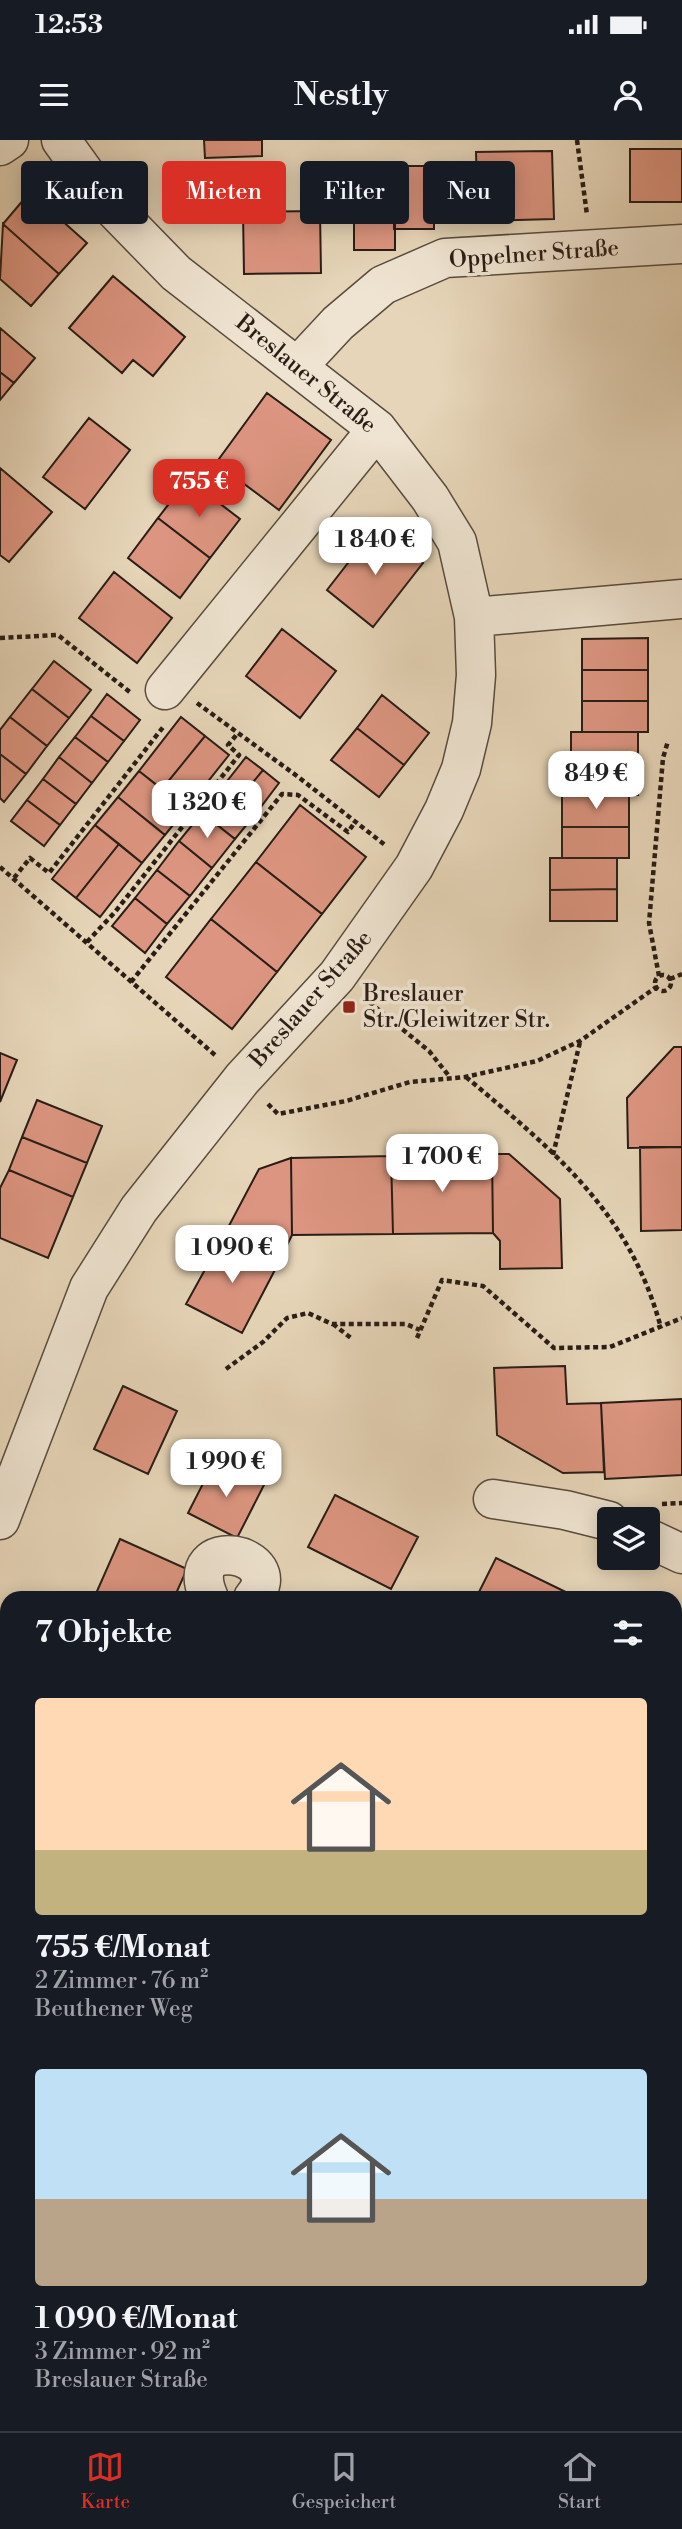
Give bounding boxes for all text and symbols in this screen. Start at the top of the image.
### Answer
text: 12:53 [35,9,103,41]
text: Nestly [294,75,388,115]
icon: menu [35,76,73,114]
icon: person [609,76,647,114]
chip: Kaufen [21,161,148,224]
chip: Mieten [162,161,286,224]
chip: Filter [300,161,409,224]
chip: Neu [423,161,515,224]
street label: Oppelner Straße [448,234,620,274]
street label: Breslauer Straße [229,308,382,439]
pin: 755 € [150,460,248,519]
text: 755 € [169,468,229,496]
pin: 1 840 € [310,518,440,577]
text: 1 840 € [335,526,415,554]
pin: 849 € [547,752,645,811]
text: 849 € [564,760,628,788]
pin: 1 320 € [142,780,272,840]
text: 1 320 € [168,789,246,817]
street label: Breslauer Straße [243,925,378,1074]
place label: Breslauer Str./Gleiwitzer Str. [362,980,550,1034]
marker: Breslauer Str./Gleiwitzer Str. [341,999,357,1015]
pin: 1 700 € [377,1135,507,1194]
text: 1 700 € [402,1143,482,1171]
pin: 1 090 € [167,1226,297,1285]
text: 1 090 € [191,1234,273,1262]
pin: 1 990 € [161,1440,291,1499]
text: 1 990 € [186,1448,266,1476]
map controls [597,1507,660,1570]
button: layers [597,1507,660,1570]
text: 7 Objekte [35,1614,172,1652]
icon: filters [609,1614,647,1652]
icon: home [278,1744,404,1870]
text: 755 €/Monat [35,1929,210,1967]
text: 2 Zimmer · 76 m² [35,1967,208,1995]
text: Beuthener Weg [35,1995,193,2023]
icon: home [278,2115,404,2241]
text: 1 090 €/Monat [35,2300,238,2338]
text: 3 Zimmer · 92 m² [35,2338,210,2366]
text: Breslauer Straße [35,2366,208,2394]
tab: Karte [81,2448,130,2514]
tab: Gespeichert [292,2448,396,2514]
tab: Start [558,2448,601,2514]

